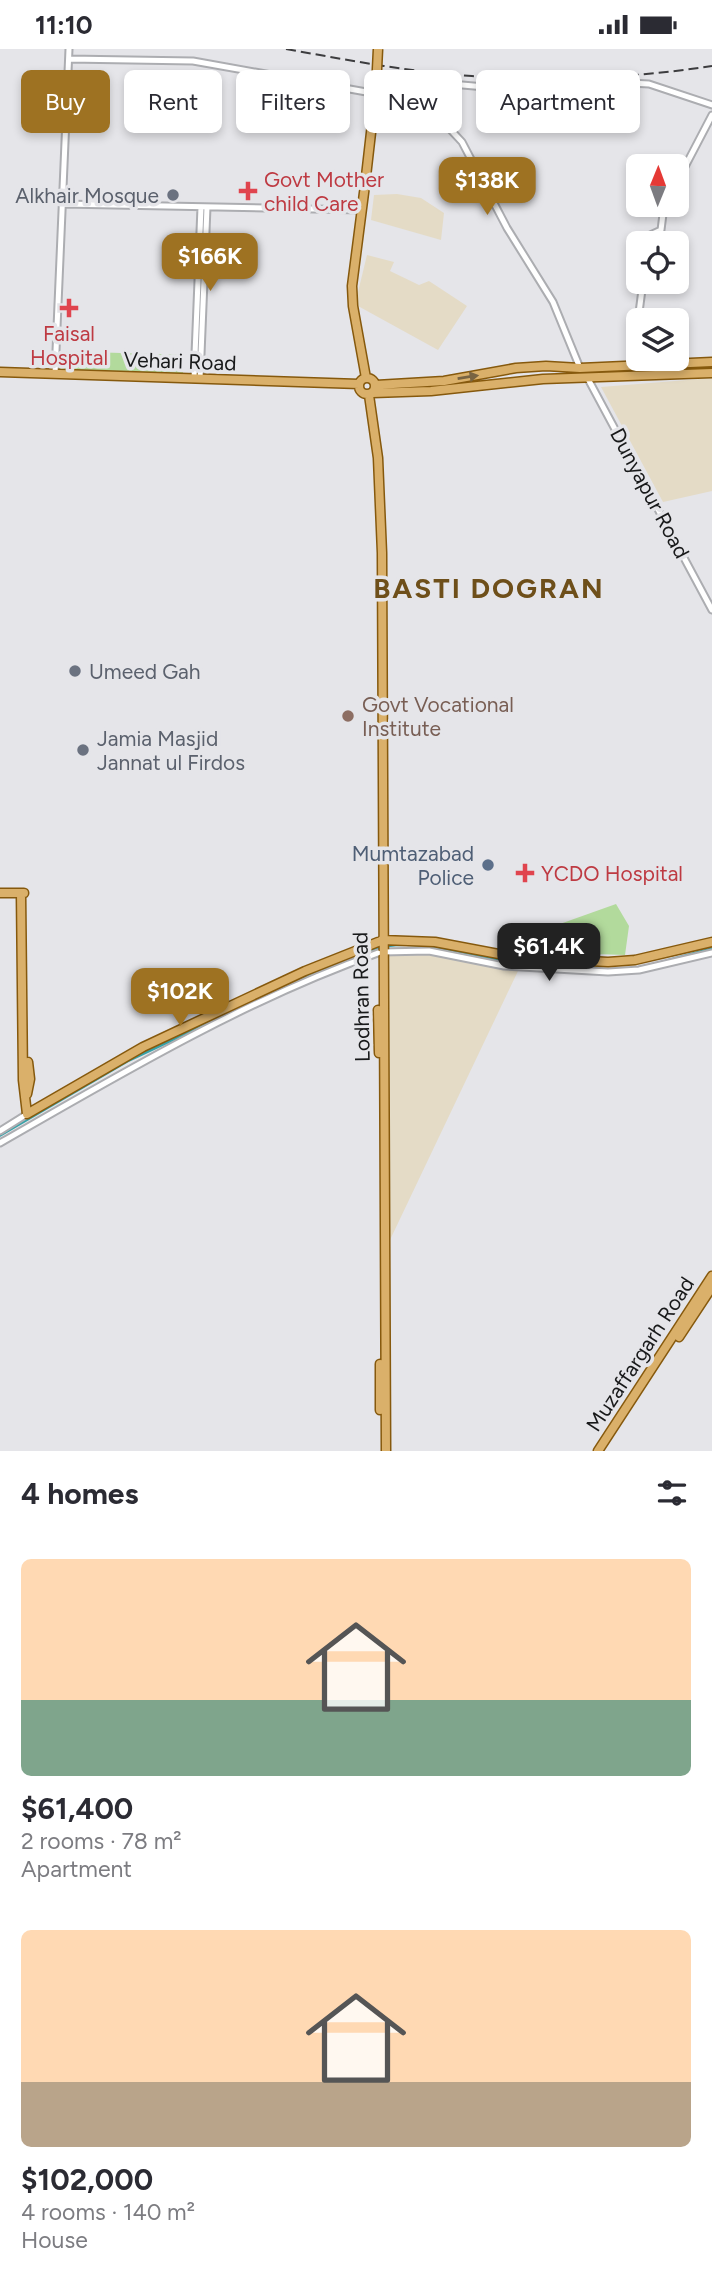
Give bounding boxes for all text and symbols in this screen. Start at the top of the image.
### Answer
text: 11:10 [35,9,93,41]
chip: Buy [21,70,110,133]
chip: Rent [124,70,222,133]
chip: Filters [236,70,350,133]
chip: New [364,70,462,133]
chip: Apartment [476,70,640,133]
north arrow [626,154,690,217]
map controls [626,154,689,371]
pin: $138K [438,157,536,217]
text: $138K [455,166,519,194]
place label: Govt Mother child Care [264,167,384,216]
marker: Govt Mother child Care [238,181,258,201]
place label: Alkhair Mosque [15,183,159,208]
marker: Alkhair Mosque [165,187,181,203]
button: locate [626,231,689,294]
pin: $166K [161,233,259,293]
text: $166K [178,242,242,270]
marker: Faisal Hospital [59,298,79,318]
button: layers [626,308,689,371]
place label: Faisal Hospital [30,321,108,370]
street label: Vehari Road [123,347,237,375]
one-way arrow [457,371,479,382]
street label: Dunyapur Road [605,424,695,562]
district label: BASTI DOGRAN [373,571,605,605]
place label: Umeed Gah [89,659,201,684]
marker: Umeed Gah [67,663,83,679]
place label: Govt Vocational Institute [362,692,514,741]
marker: Govt Vocational Institute [340,708,356,724]
place label: Jamia Masjid Jannat ul Firdos [97,726,245,775]
marker: Jamia Masjid Jannat ul Firdos [75,742,91,758]
place label: Mumtazabad Police [352,841,474,890]
marker: Mumtazabad Police [480,857,496,873]
place label: YCDO Hospital [541,861,683,886]
marker: YCDO Hospital [515,863,535,883]
pin: $61.4K [492,923,606,983]
street label: Lodhran Road [347,932,375,1062]
text: $61.4K [513,932,585,960]
pin: $102K [131,969,229,1028]
text: $102K [147,977,213,1005]
street label: Muzaffargarh Road [581,1272,699,1436]
icon: filters [653,1474,691,1512]
text: 4 homes [21,1475,138,1512]
icon: home [293,1604,419,1730]
text: $61,400 [21,1790,133,1827]
text: 2 rooms · 78 m² [21,1827,182,1855]
text: Apartment [21,1855,132,1883]
icon: home [293,1975,419,2101]
text: $102,000 [21,2161,153,2198]
text: 4 rooms · 140 m² [21,2198,195,2226]
text: House [21,2226,88,2254]

